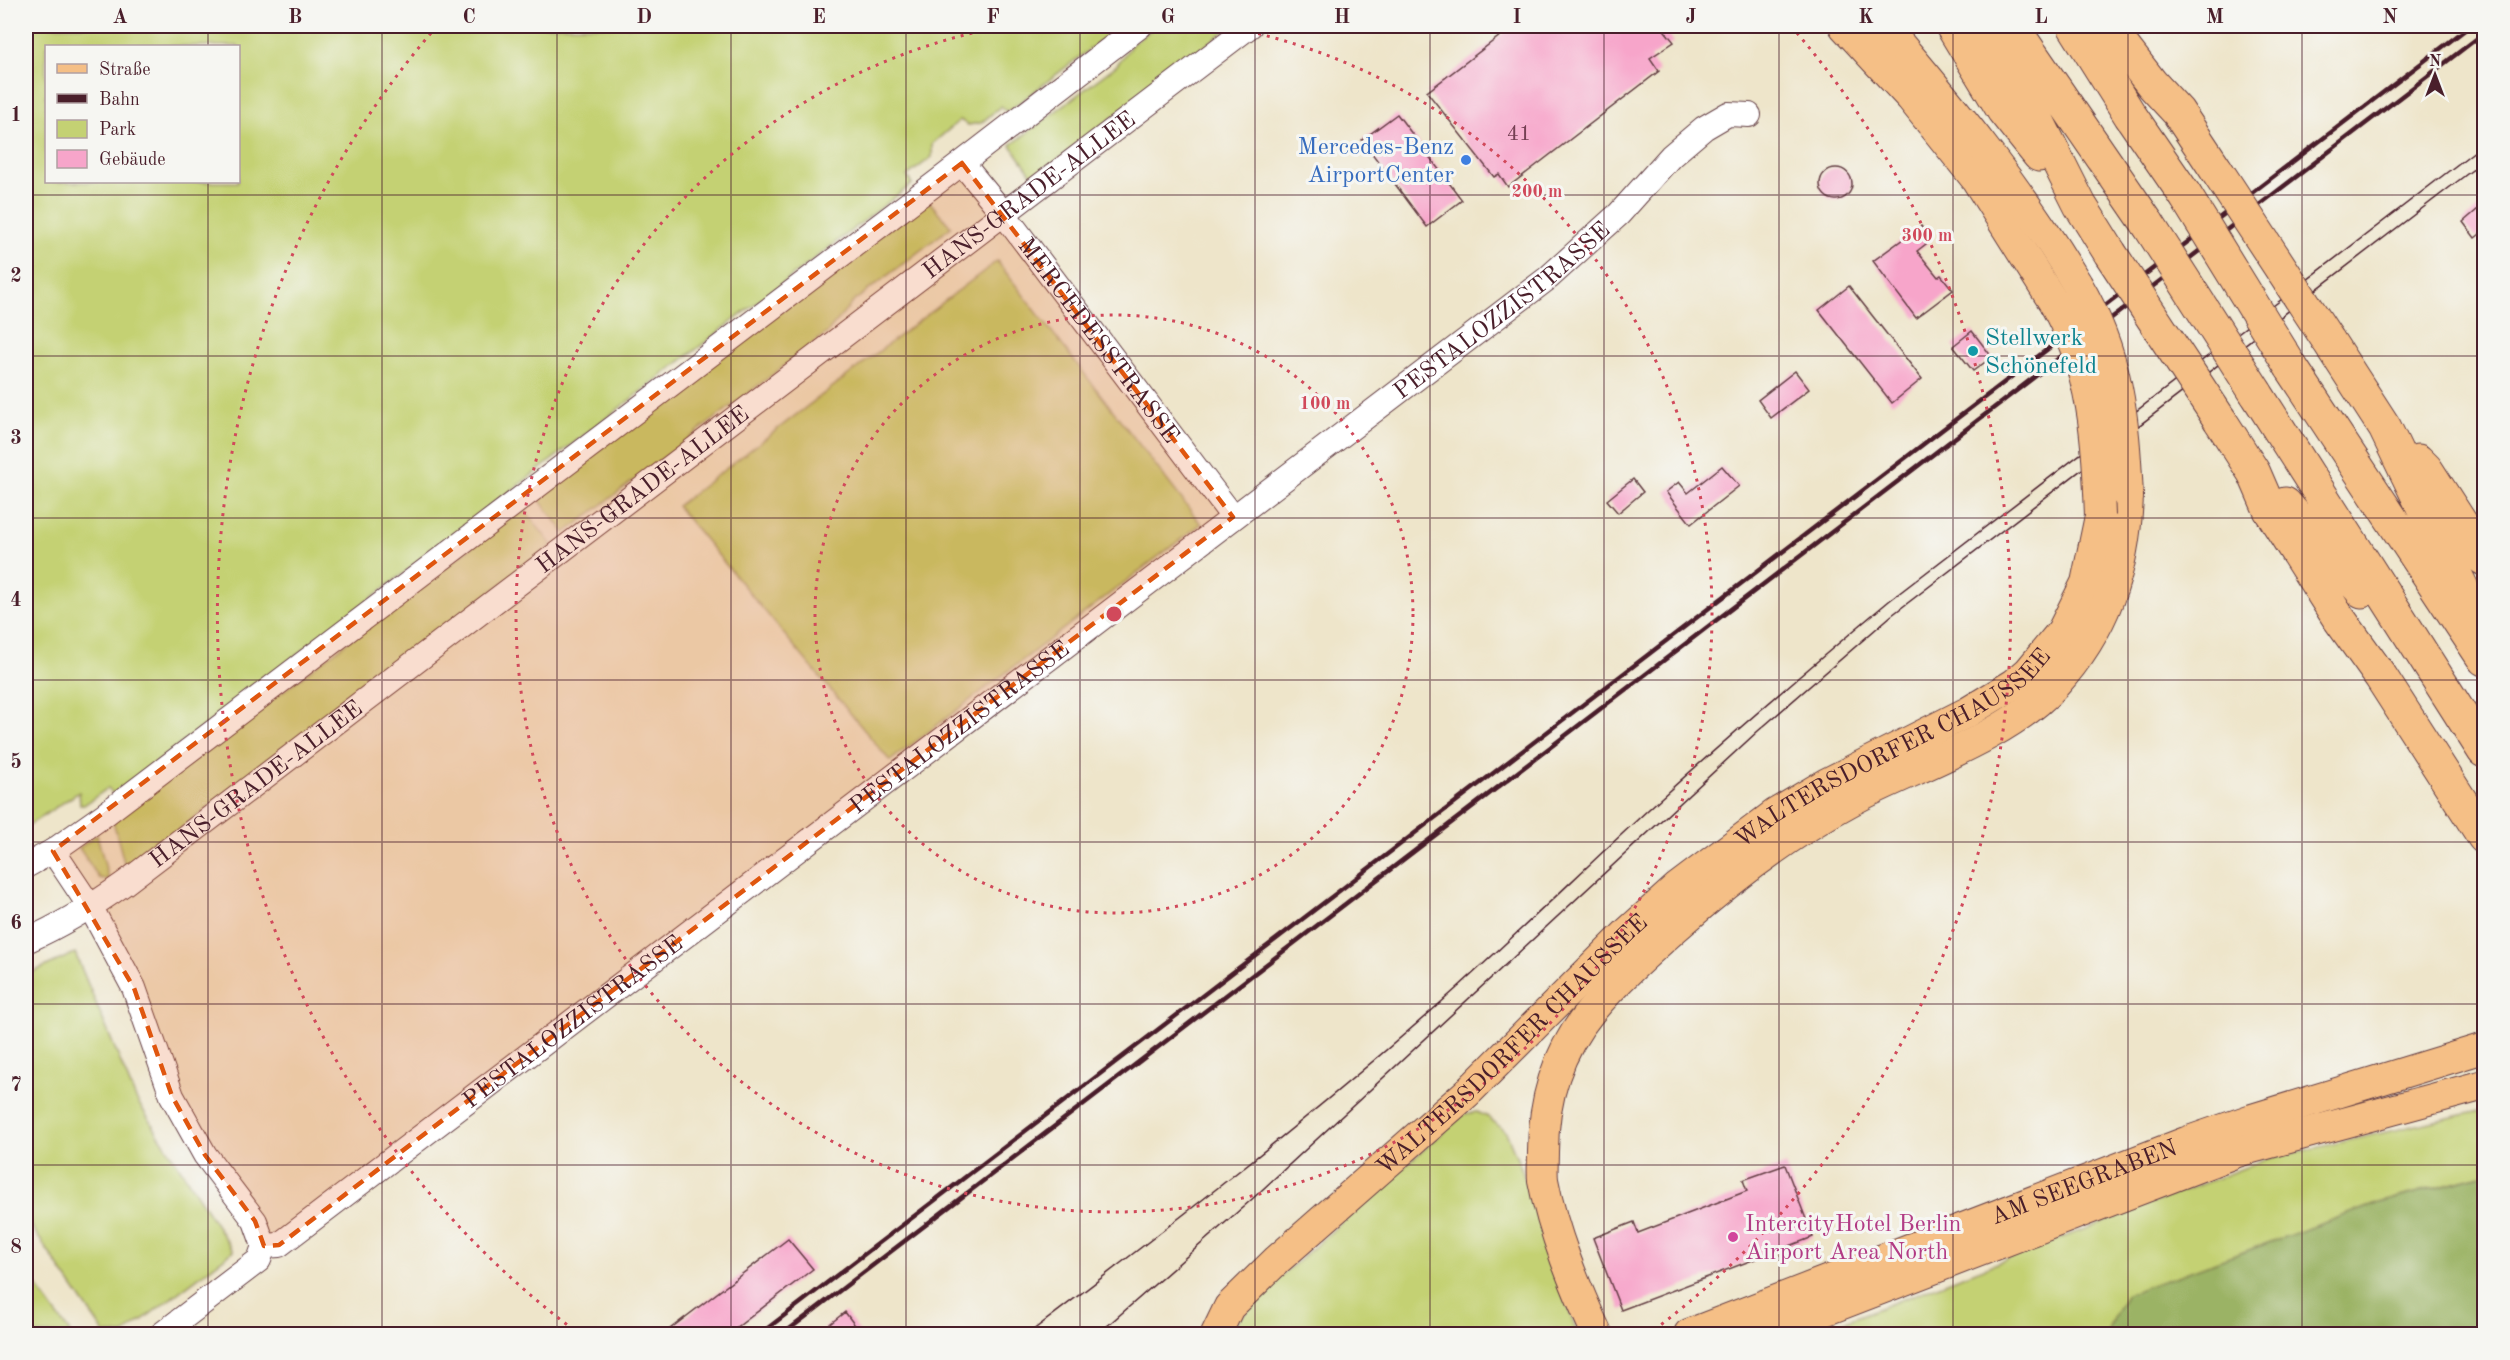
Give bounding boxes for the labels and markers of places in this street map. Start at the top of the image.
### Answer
place label: Mercedes-Benz AirportCenter [1298,136,1454,188]
marker: Mercedes-Benz AirportCenter [1459,153,1473,167]
place label: Stellwerk Schönefeld [1985,327,2097,379]
marker: Stellwerk Schönefeld [1966,344,1980,358]
centre of rings [1104,604,1124,624]
place label: IntercityHotel Berlin Airport Area North [1745,1213,1962,1265]
marker: IntercityHotel Berlin Airport Area North [1726,1230,1740,1244]

